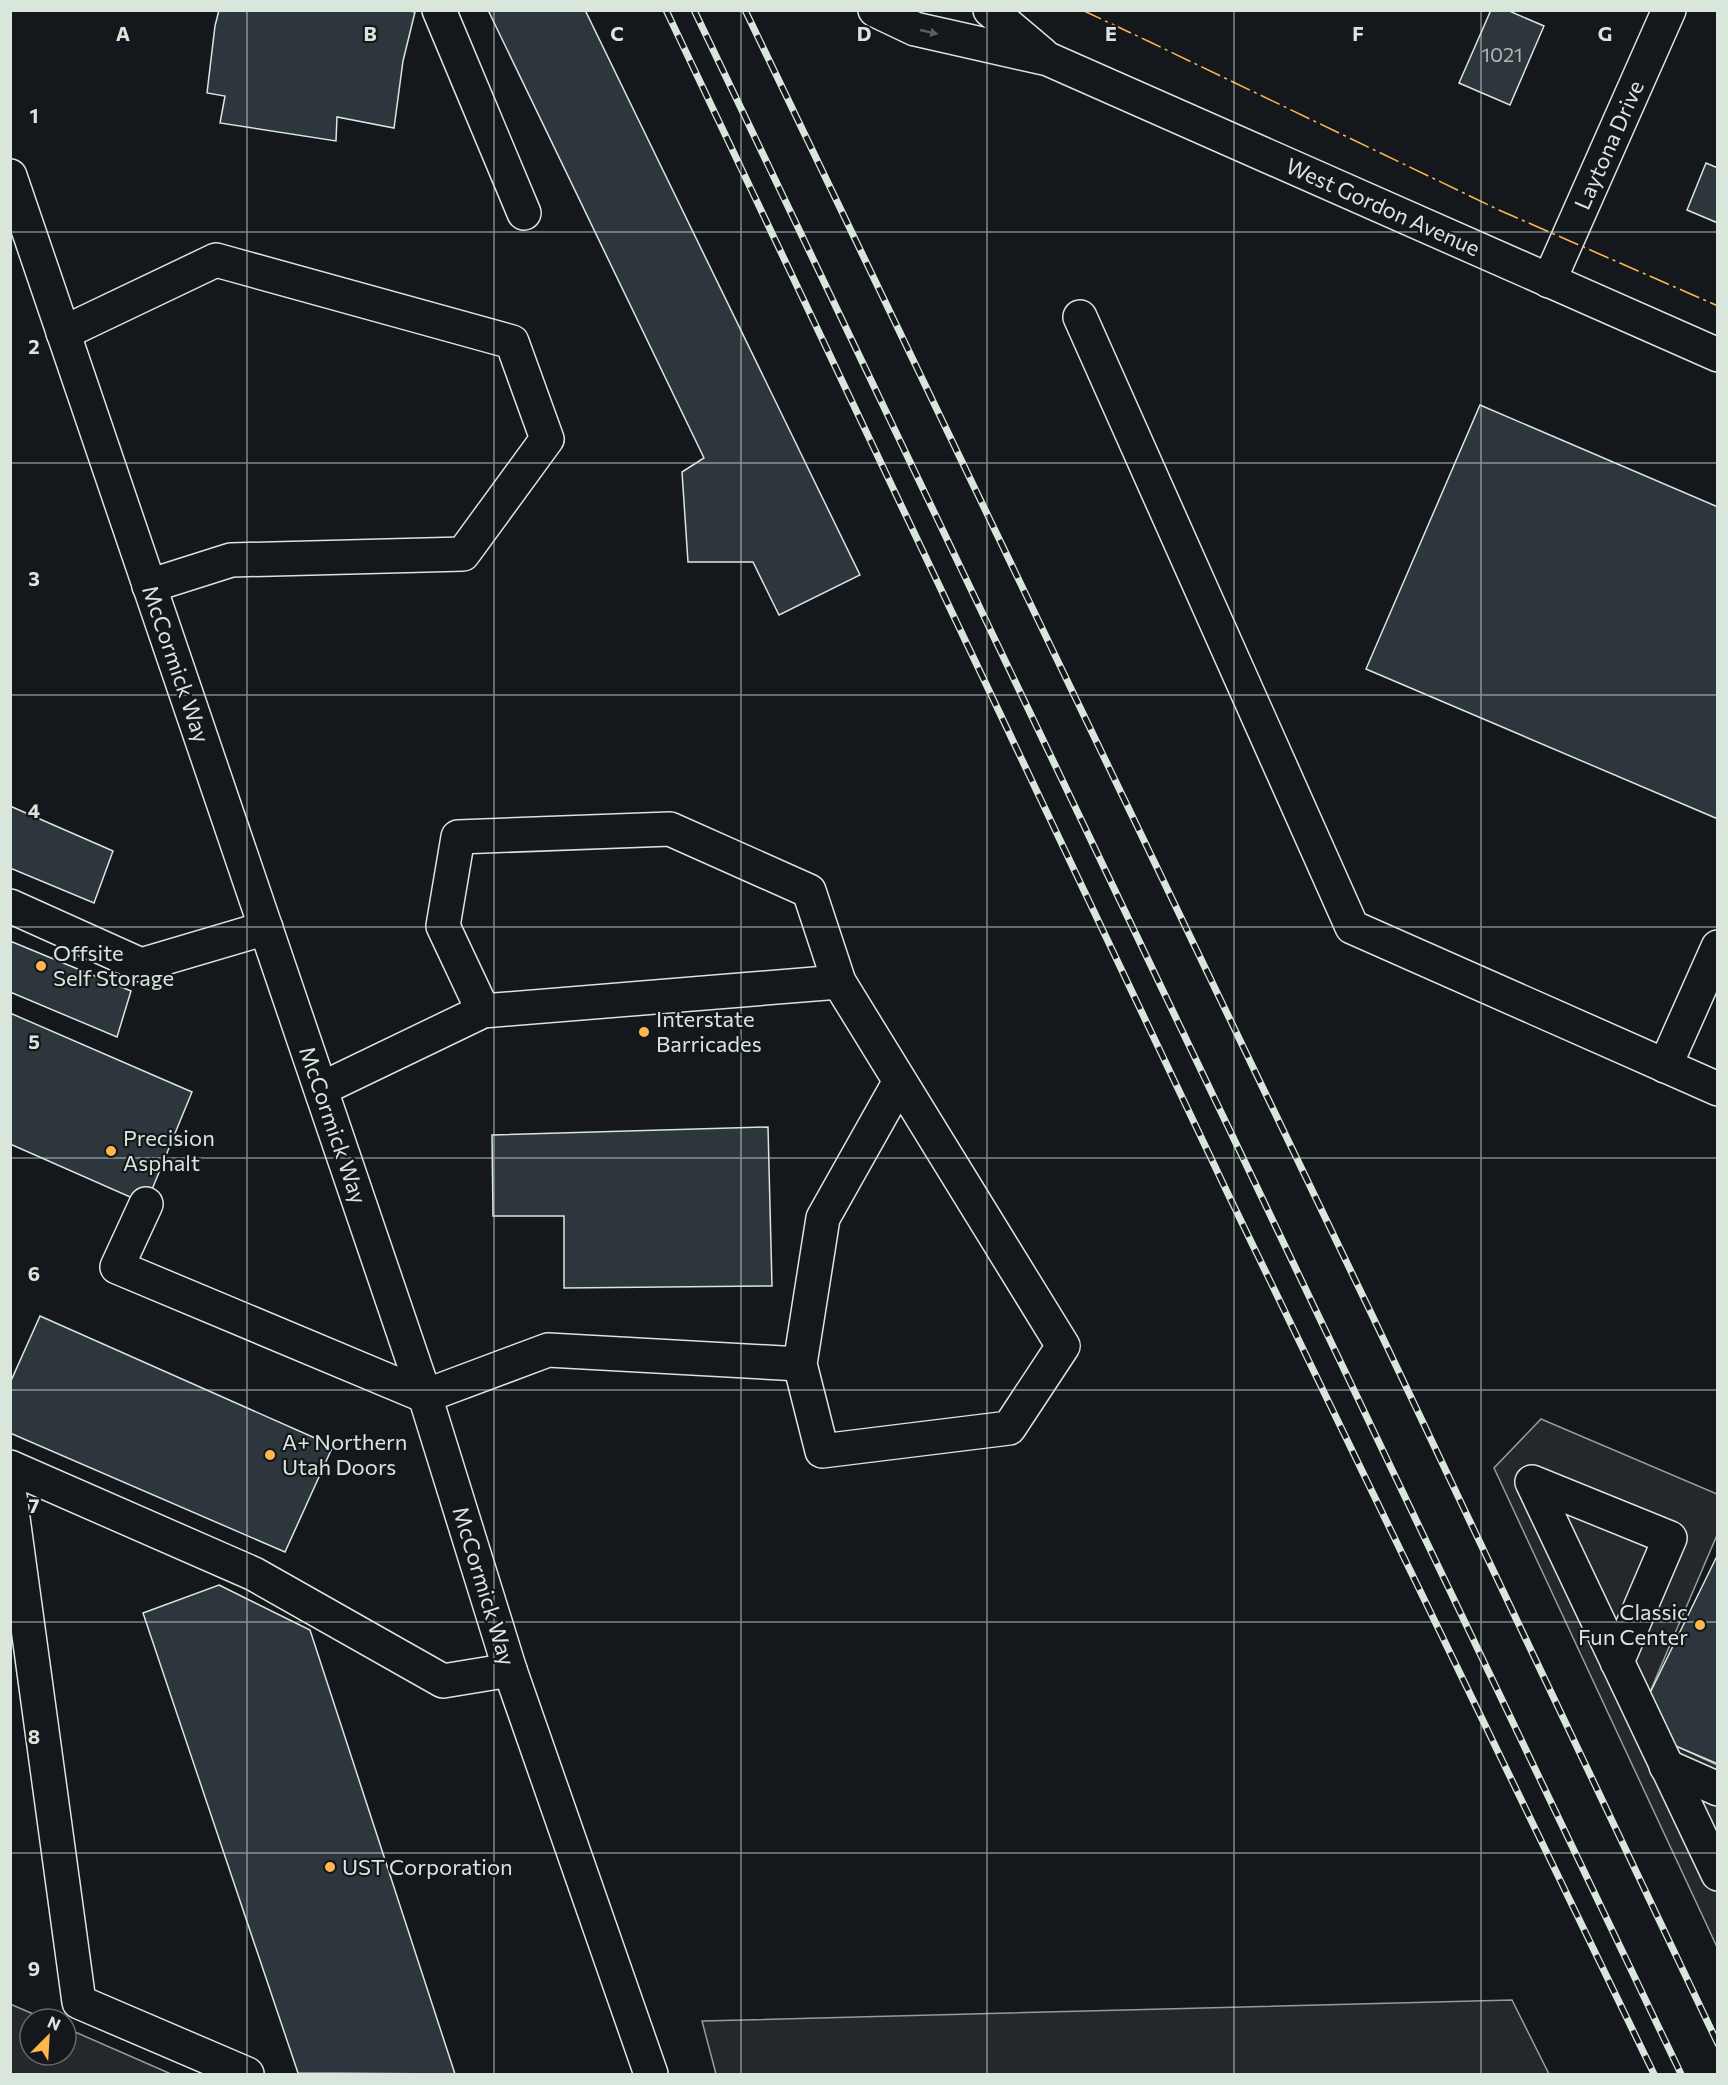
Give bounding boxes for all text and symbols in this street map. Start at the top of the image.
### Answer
text: A [116,21,130,45]
text: B [363,21,377,45]
text: C [610,21,624,45]
text: D [857,21,871,45]
text: E [1105,21,1117,45]
text: F [1352,21,1364,45]
text: G [1598,21,1612,45]
one-way arrow [920,28,939,37]
house number: 1021 [1481,42,1523,66]
street label: Laytona Drive [1568,76,1649,214]
text: 1 [29,103,39,127]
street label: West Gordon Avenue [1282,152,1484,261]
text: 2 [28,334,40,358]
text: 3 [28,566,40,590]
street label: McCormick Way [137,582,216,746]
text: 4 [28,798,40,822]
place label: Offsite Self Storage [53,939,174,991]
marker: Offsite Self Storage [34,959,48,973]
place label: Interstate Barricades [656,1005,762,1057]
marker: Interstate Barricades [637,1025,651,1039]
text: 5 [28,1029,40,1053]
street label: McCormick Way [294,1043,373,1207]
place label: Precision Asphalt [123,1124,215,1176]
marker: Precision Asphalt [104,1144,118,1158]
text: 6 [28,1261,40,1285]
place label: A+ Northern Utah Doors [282,1428,407,1480]
marker: A+ Northern Utah Doors [263,1448,277,1462]
text: 7 [29,1493,40,1517]
street label: McCormick Way [447,1503,521,1669]
place label: Classic Fun Center [1578,1598,1688,1650]
marker: Classic Fun Center [1693,1618,1707,1632]
text: 8 [28,1724,40,1748]
place label: UST Corporation [342,1853,513,1880]
marker: UST Corporation [323,1860,337,1874]
text: 9 [28,1956,40,1980]
north arrow [18,2007,78,2067]
text: N [45,2012,64,2034]

